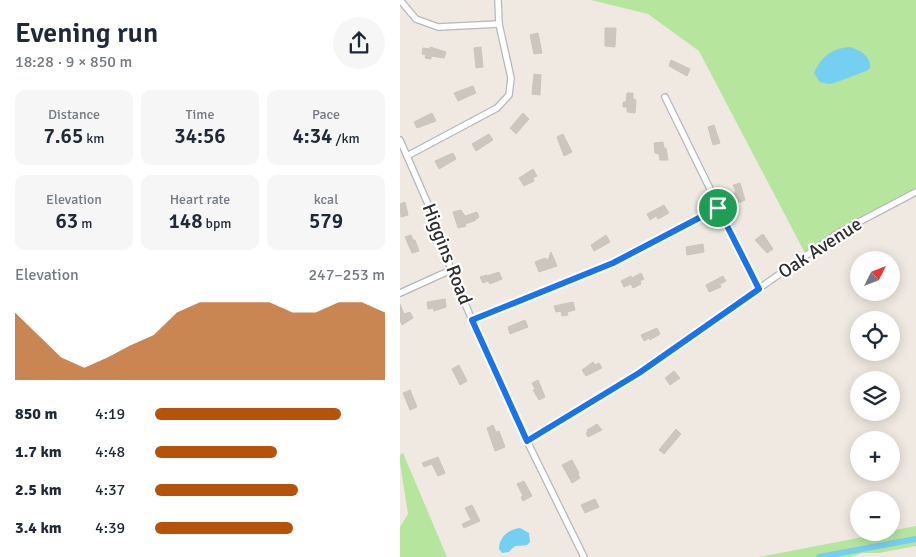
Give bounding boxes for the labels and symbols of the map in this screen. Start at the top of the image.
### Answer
pin [697,187,739,229]
street label: Higgins Road [417,200,477,308]
street label: Oak Avenue [774,212,866,284]
north arrow [850,251,900,301]

